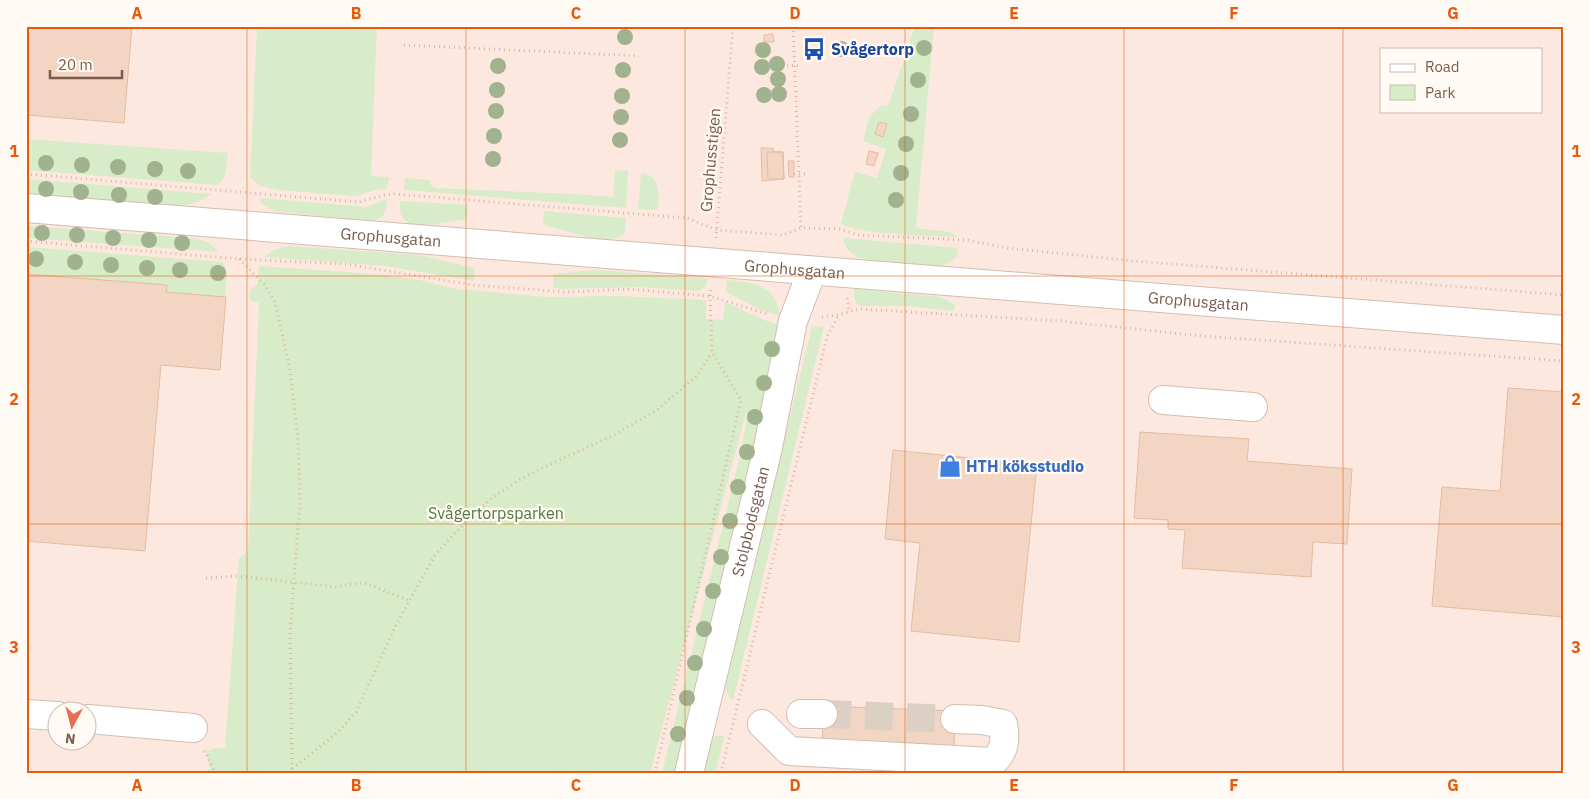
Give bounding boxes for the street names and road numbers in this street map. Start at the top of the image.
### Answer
street label: Grophusstigen [695,107,725,213]
street label: Grophusgatan [340,223,442,251]
street label: Grophusgatan [743,255,846,283]
street label: Grophusgatan [1147,287,1250,315]
street label: Stolpbodsgatan [727,464,773,579]

